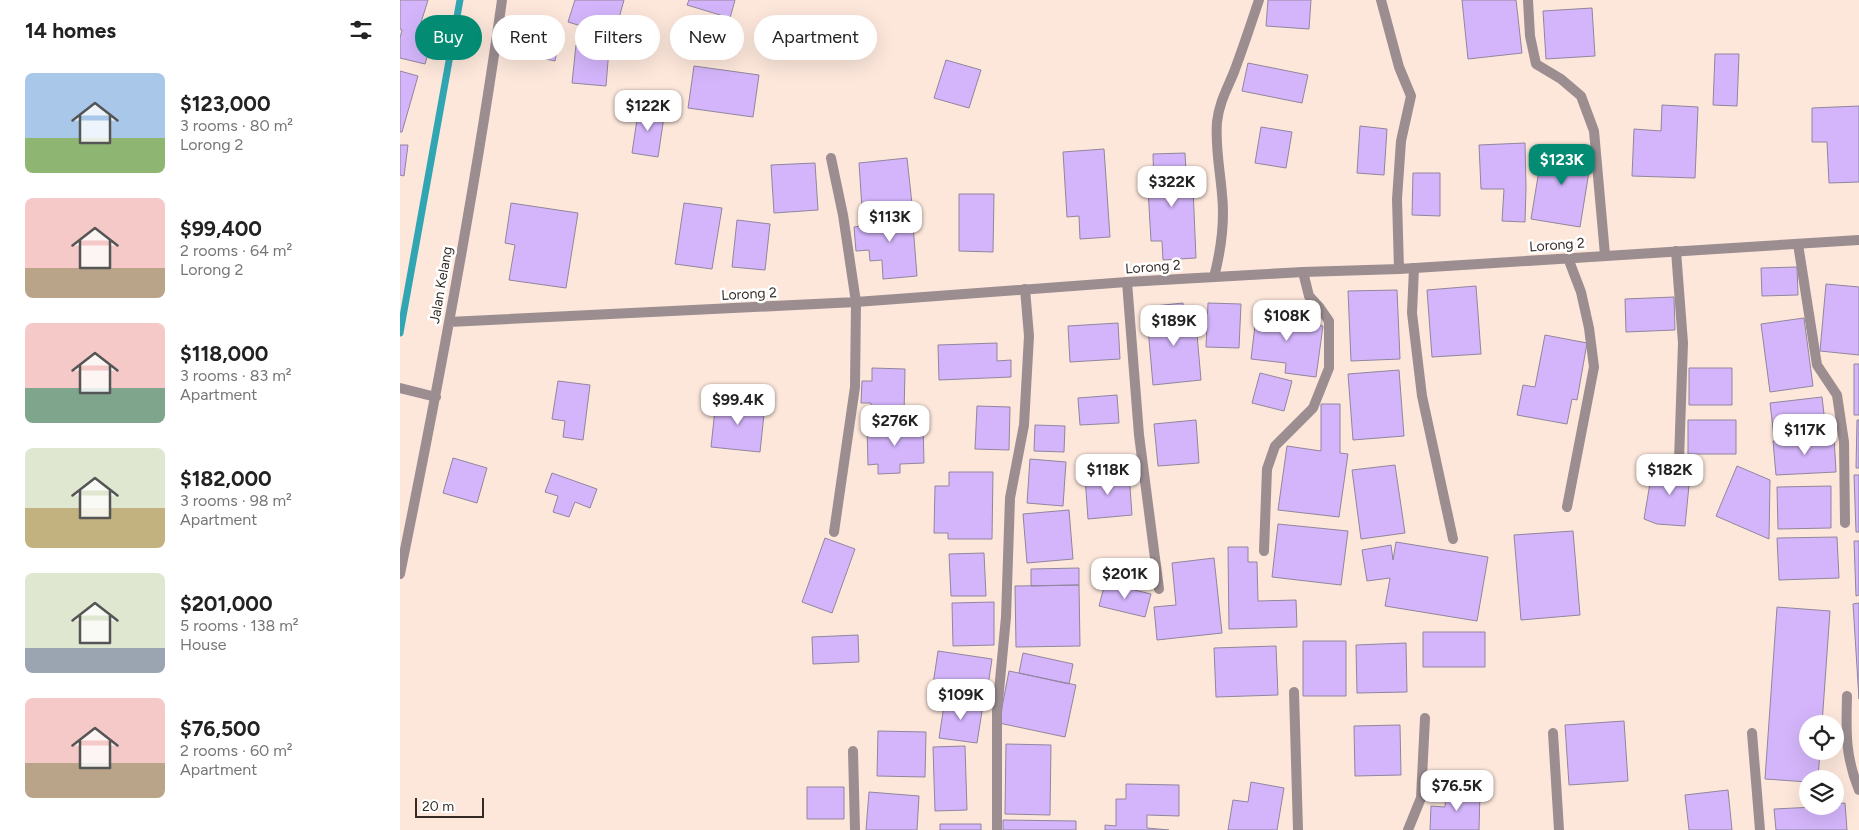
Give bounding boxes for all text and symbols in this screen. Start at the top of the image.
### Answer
chip: Buy [415,15,482,60]
chip: Rent [492,15,565,60]
chip: Filters [575,15,660,60]
chip: New [670,15,744,60]
chip: Apartment [754,15,877,60]
icon: filters [347,16,375,44]
text: 14 homes [25,18,116,43]
pin: $122K [613,90,683,132]
text: $123,000 [180,91,271,116]
icon: home [65,93,125,153]
text: $122K [626,96,670,115]
text: 3 rooms · 80 m² [180,116,293,135]
text: Lorong 2 [180,135,244,154]
pin: $123K [1527,144,1597,186]
text: $123K [1540,150,1584,169]
pin: $322K [1137,166,1207,208]
text: $322K [1149,172,1195,191]
pin: $113K [855,200,925,243]
text: $113K [869,207,911,226]
text: $99,400 [180,216,262,241]
icon: home [65,218,125,278]
street label: Lorong 2 [1529,235,1585,255]
text: 2 rooms · 64 m² [180,241,292,260]
street label: Jalan Kelang [426,245,456,325]
street label: Lorong 2 [1125,257,1181,277]
text: Lorong 2 [180,260,244,279]
street label: Lorong 2 [721,284,777,304]
pin: $108K [1252,300,1322,342]
pin: $189K [1139,304,1209,347]
text: $108K [1264,306,1310,325]
text: $189K [1151,311,1197,330]
text: $118,000 [180,341,268,366]
icon: home [65,343,125,403]
text: 3 rooms · 83 m² [180,366,292,385]
pin: $99.4K [697,384,779,426]
text: Apartment [180,385,257,404]
text: $99.4K [712,390,764,409]
pin: $276K [860,404,930,447]
text: $276K [872,411,918,430]
pin: $117K [1770,414,1840,456]
text: $117K [1784,420,1826,439]
pin: $118K [1073,454,1143,496]
pin: $182K [1635,454,1705,496]
text: $118K [1087,460,1129,479]
text: $182K [1647,460,1693,479]
text: $182,000 [180,466,272,491]
icon: home [65,468,125,528]
text: 3 rooms · 98 m² [180,491,292,510]
text: Apartment [180,510,257,529]
pin: $201K [1090,558,1160,600]
text: $201K [1102,564,1148,583]
text: $201,000 [180,591,272,616]
icon: home [65,593,125,653]
text: 5 rooms · 138 m² [180,616,299,635]
text: House [180,635,226,654]
pin: $109K [926,678,996,721]
text: $109K [938,685,984,704]
map controls [1799,715,1844,815]
button: locate [1799,715,1844,760]
text: $76,500 [180,716,260,741]
icon: home [65,718,125,778]
text: 2 rooms · 60 m² [180,741,293,760]
text: Apartment [180,760,257,779]
pin: $76.5K [1416,770,1498,812]
button: layers [1799,770,1844,815]
text: $76.5K [1432,776,1482,795]
scale bar [415,795,484,818]
text: 20 m [422,798,454,815]

